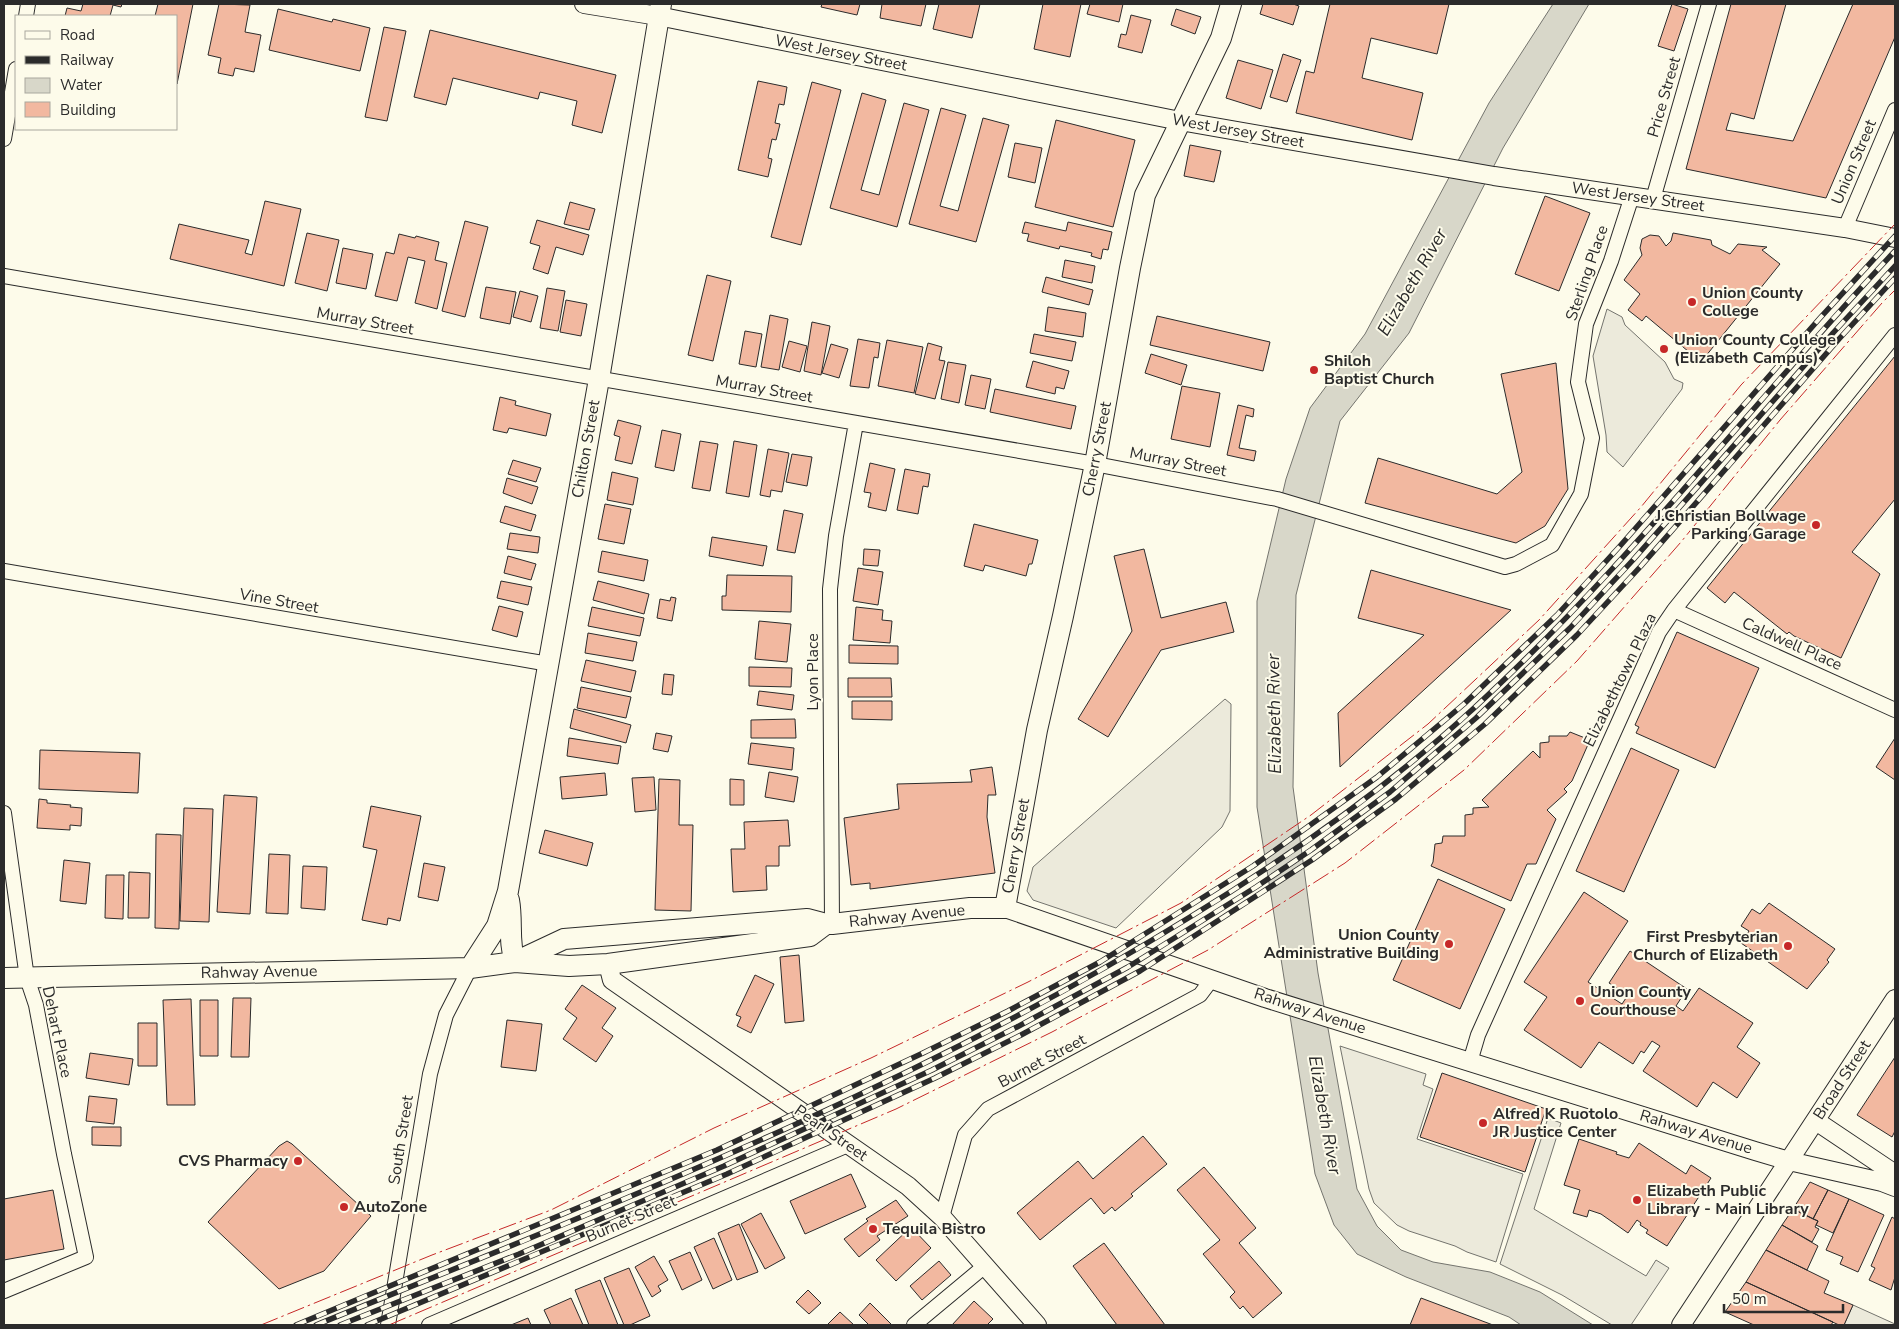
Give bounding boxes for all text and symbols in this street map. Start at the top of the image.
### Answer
legend [15,15,178,130]
text: Road [60,25,95,45]
street label: West Jersey Street [773,29,909,77]
text: Railway [60,50,114,70]
street label: Price Street [1642,54,1686,140]
text: Water [60,75,103,95]
text: Building [60,100,116,120]
street label: West Jersey Street [1170,109,1306,154]
street label: Union Street [1826,116,1882,208]
street label: West Jersey Street [1570,177,1706,217]
street label: Sterling Place [1560,222,1614,324]
water label: Elizabeth River [1372,223,1453,340]
place label: Union County College [1702,282,1804,322]
marker: Union County College [1686,296,1698,308]
street label: Murray Street [315,302,416,340]
place label: Union County College (Elizabeth Campus) [1674,329,1836,369]
marker: Union County College (Elizabeth Campus) [1658,343,1670,355]
place label: Shiloh Baptist Church [1324,350,1434,390]
marker: Shiloh Baptist Church [1308,364,1320,376]
street label: Murray Street [714,370,815,408]
street label: Chilton Street [567,398,606,500]
street label: Cherry Street [1077,399,1117,498]
street label: Murray Street [1128,442,1229,482]
place label: J.Christian Bollwage Parking Garage [1654,505,1806,545]
marker: J.Christian Bollwage Parking Garage [1810,519,1822,531]
street label: Vine Street [237,583,321,619]
street label: Elizabethtown Plaza [1578,609,1662,751]
street label: Caldwell Place [1738,612,1846,676]
street label: Lyon Place [802,633,824,711]
water label: Elizabeth River [1261,653,1287,774]
street label: Cherry Street [997,796,1035,895]
street label: Rahway Avenue [848,899,966,933]
place label: Union County Administrative Building [1264,924,1440,964]
place label: First Presbyterian Church of Elizabeth [1633,926,1778,966]
marker: Union County Administrative Building [1443,938,1455,950]
marker: First Presbyterian Church of Elizabeth [1782,940,1794,952]
street label: Rahway Avenue [200,960,318,984]
place label: Union County Courthouse [1590,981,1692,1021]
street label: Rahway Avenue [1251,983,1369,1039]
street label: Dehart Place [37,984,77,1080]
marker: Union County Courthouse [1574,995,1586,1007]
street label: Burnet Street [994,1028,1090,1093]
street label: Broad Street [1808,1036,1876,1124]
water label: Elizabeth River [1303,1054,1347,1177]
street label: South Street [383,1093,419,1186]
street label: Pearl Street [790,1100,872,1167]
place label: Alfred K Ruotolo JR Justice Center [1492,1103,1618,1143]
street label: Rahway Avenue [1637,1104,1755,1160]
marker: Alfred K Ruotolo JR Justice Center [1477,1117,1489,1129]
place label: CVS Pharmacy [178,1150,289,1172]
marker: CVS Pharmacy [292,1155,304,1167]
place label: Elizabeth Public Library - Main Library [1647,1180,1809,1220]
street label: Burnet Street [582,1190,680,1248]
marker: Elizabeth Public Library - Main Library [1631,1194,1643,1206]
place label: AutoZone [354,1196,427,1218]
marker: AutoZone [338,1201,350,1213]
place label: Tequila Bistro [883,1218,986,1240]
marker: Tequila Bistro [867,1223,879,1235]
scale bar [1724,1282,1843,1314]
text: 50 m [1732,1289,1767,1309]

